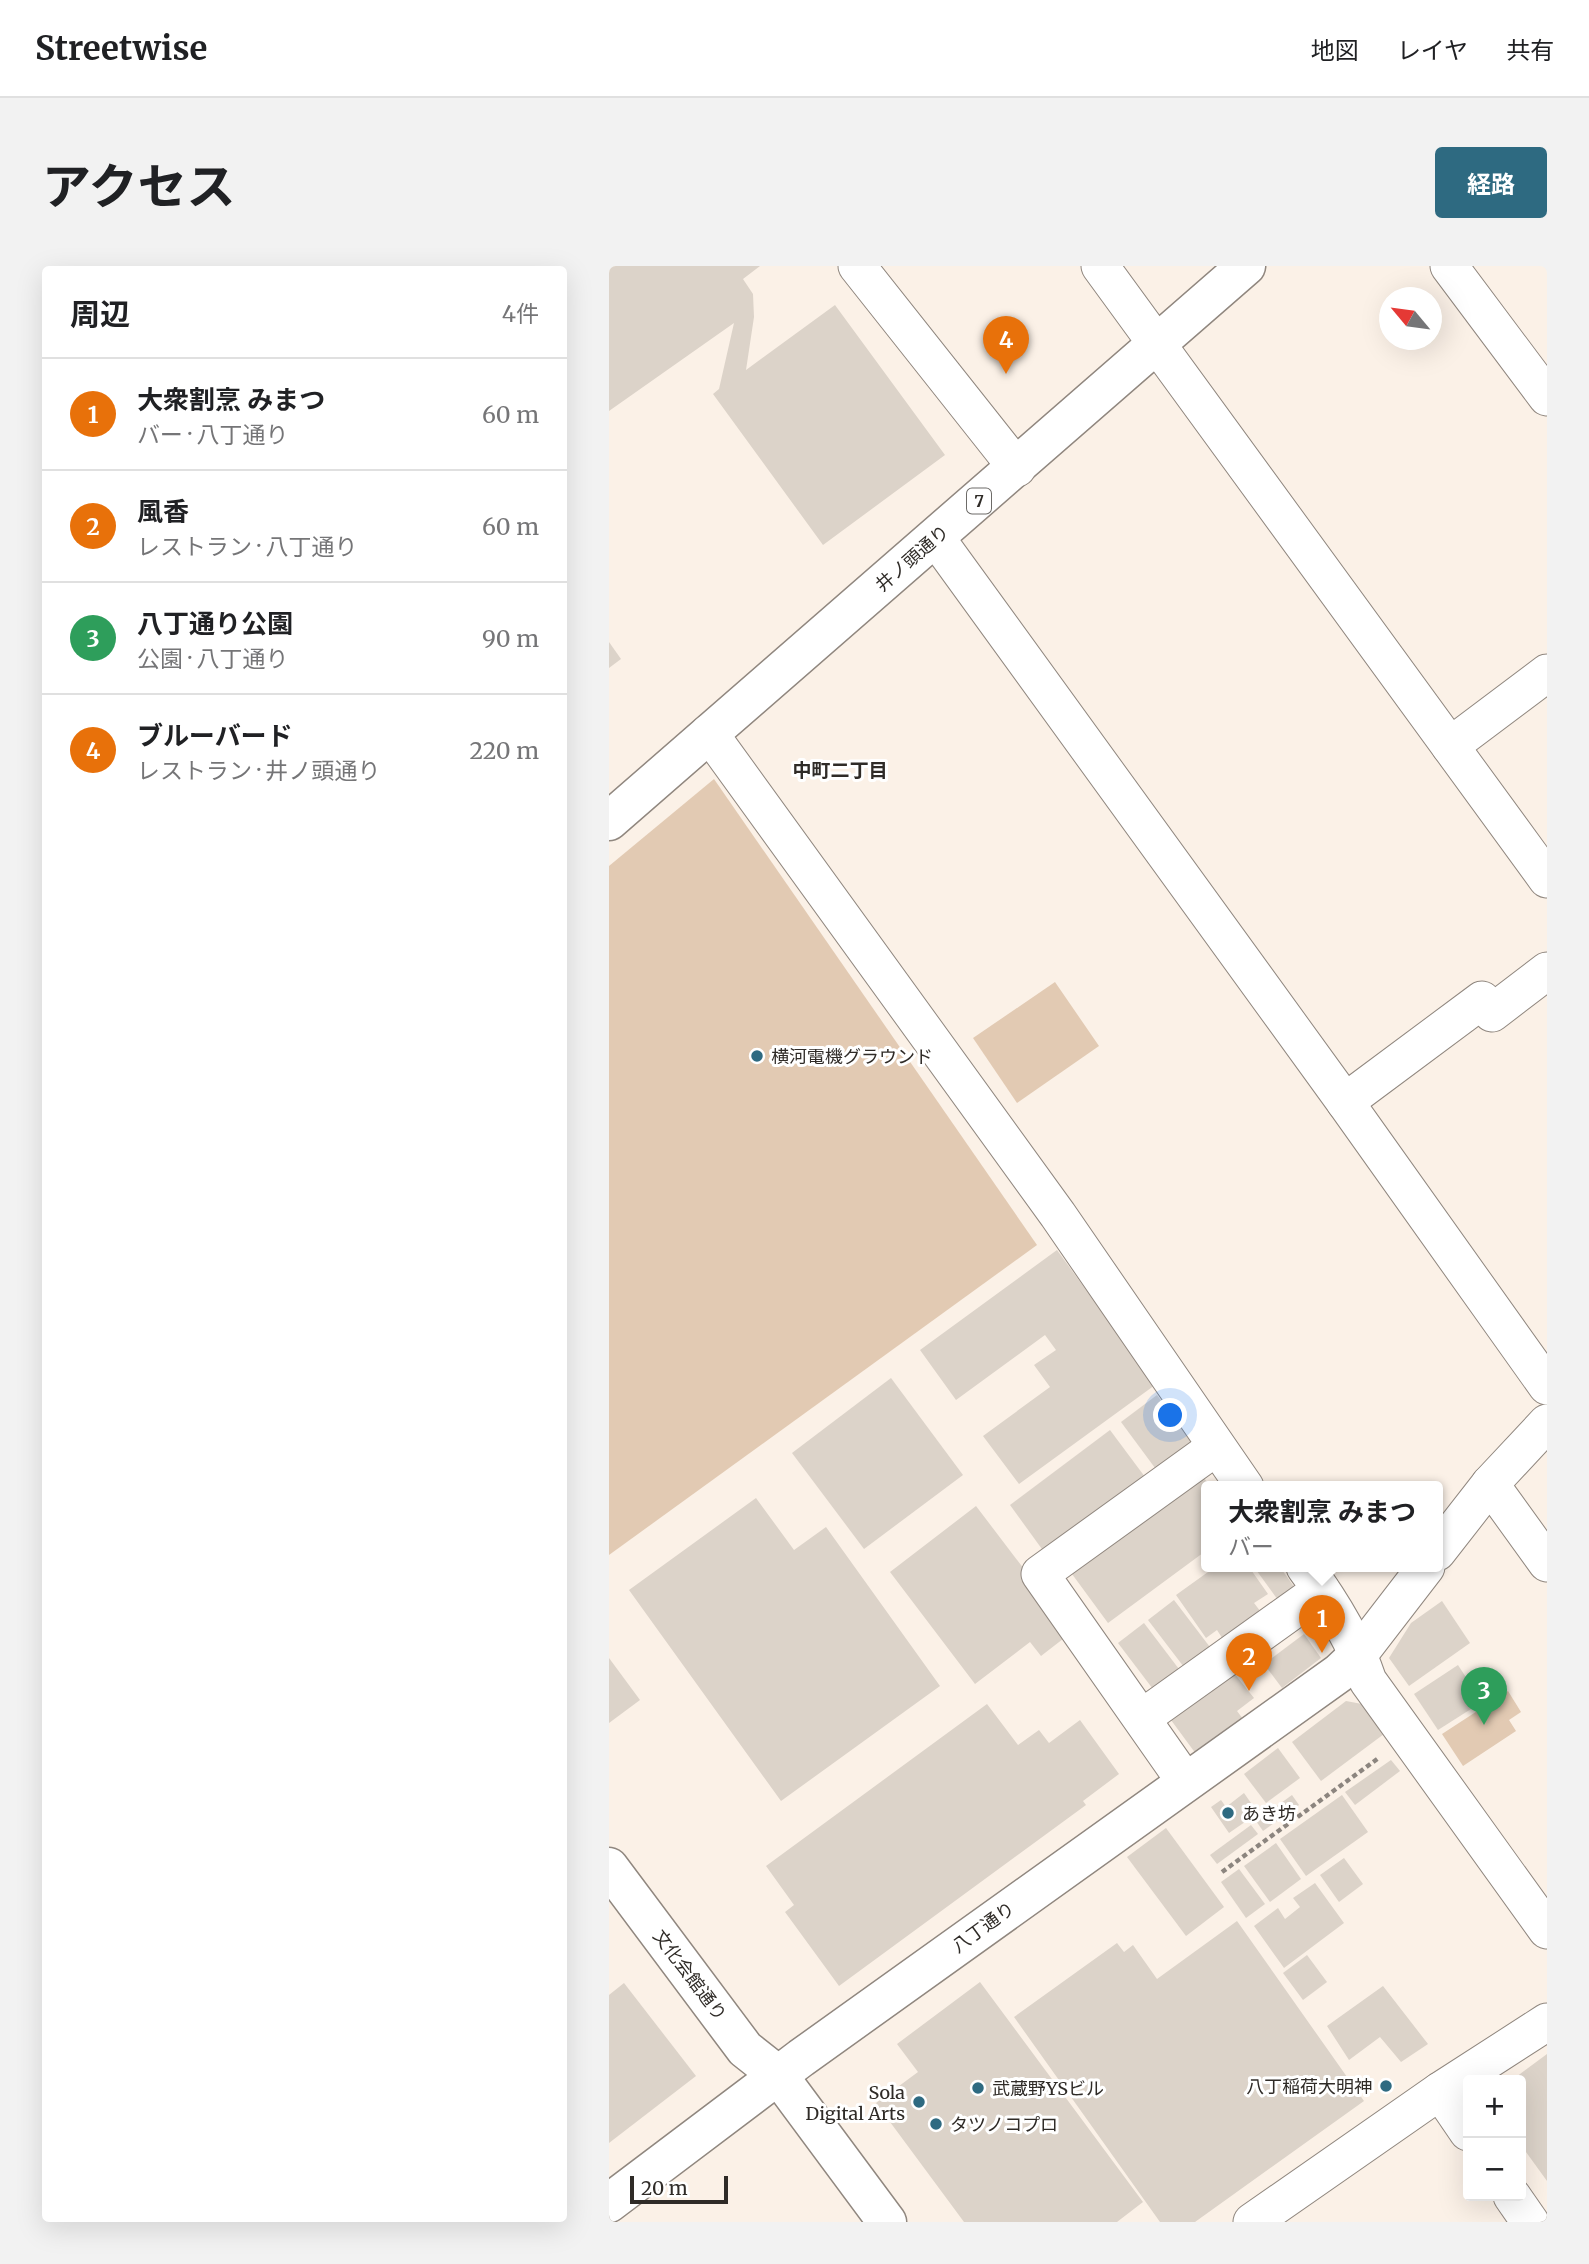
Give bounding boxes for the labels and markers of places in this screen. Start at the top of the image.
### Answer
pin: 4 [983,316,1029,374]
place label: 横河電機グラウンド [771,1045,933,1068]
marker: 横河電機グラウンド [749,1048,765,1064]
pin: 1 [1299,1595,1345,1653]
pin: 2 [1226,1633,1272,1691]
pin: 3 [1461,1667,1507,1725]
place label: あき坊 [1242,1802,1296,1825]
marker: あき坊 [1220,1805,1236,1821]
place label: 八丁稲荷大明神 [1246,2075,1372,2098]
place label: 武蔵野YSビル [992,2077,1104,2100]
marker: 八丁稲荷大明神 [1378,2078,1394,2094]
marker: 武蔵野YSビル [970,2080,986,2096]
place label: Sola Digital Arts [806,2081,905,2125]
marker: Sola Digital Arts [911,2094,927,2110]
place label: タツノコプロ [950,2113,1058,2136]
marker: タツノコプロ [928,2116,944,2132]

